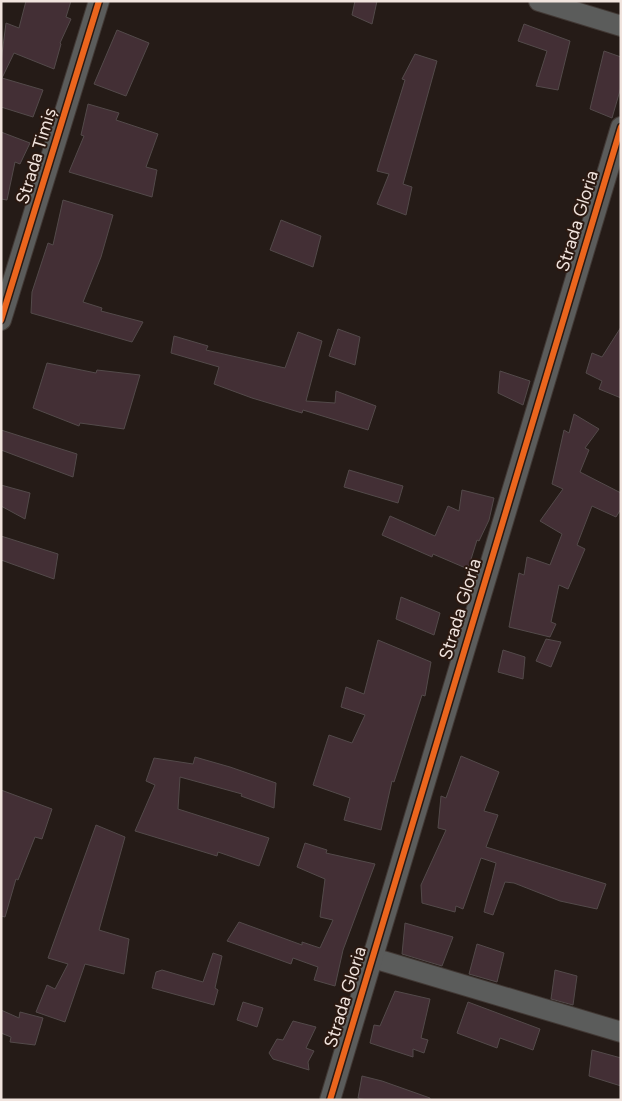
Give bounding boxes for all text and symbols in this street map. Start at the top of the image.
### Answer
street label: Strada Timiș [11,105,61,207]
street label: Strada Gloria [551,168,603,274]
street label: Strada Gloria [434,556,486,662]
street label: Strada Gloria [319,944,371,1050]

